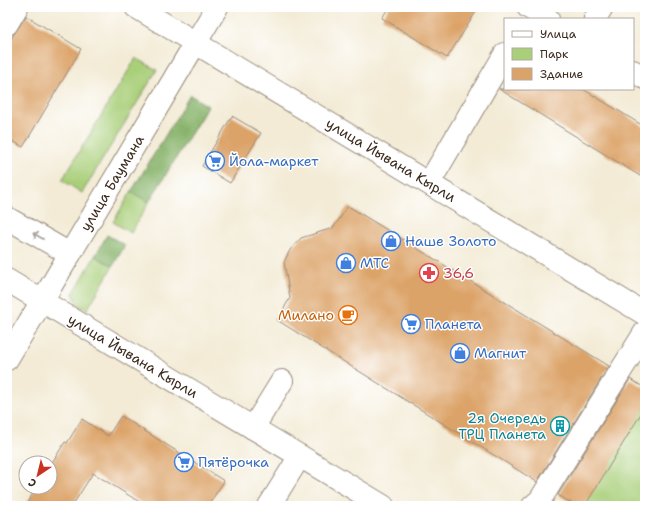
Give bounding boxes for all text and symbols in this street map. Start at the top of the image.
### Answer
legend [504,18,634,90]
text: Улица [540,26,577,42]
text: Парк [540,46,569,62]
text: Здание [540,66,584,82]
street label: улица Йывана Кырли [323,114,459,206]
street label: улица Баумана [76,131,148,234]
supermarket icon: Йола-маркет [204,150,226,172]
place label: Йола-маркет [229,152,319,170]
shop icon: Наше Золото [380,230,402,252]
one-way arrow [32,231,44,239]
place label: Наше Золото [405,232,496,250]
shop icon: МТС [335,252,357,274]
place label: МТС [360,254,389,272]
pharmacy icon: 36,6 [418,262,440,284]
place label: 36,6 [443,264,474,282]
cafe icon: Милано [337,304,359,326]
place label: Милано [278,306,334,324]
street label: улица Йывана Кырли [65,310,201,402]
supermarket icon: Планета [400,313,422,335]
place label: Планета [425,315,482,333]
shop icon: Магнит [449,342,471,364]
place label: Магнит [474,344,527,362]
place label: 2я Очередь ТРЦ Планета [458,409,546,443]
building icon: 2я Очередь ТРЦ Планета [549,415,571,437]
supermarket icon: Пятёрочка [173,451,195,473]
place label: Пятёрочка [198,453,269,471]
north arrow [18,455,58,495]
text: С [25,475,40,491]

